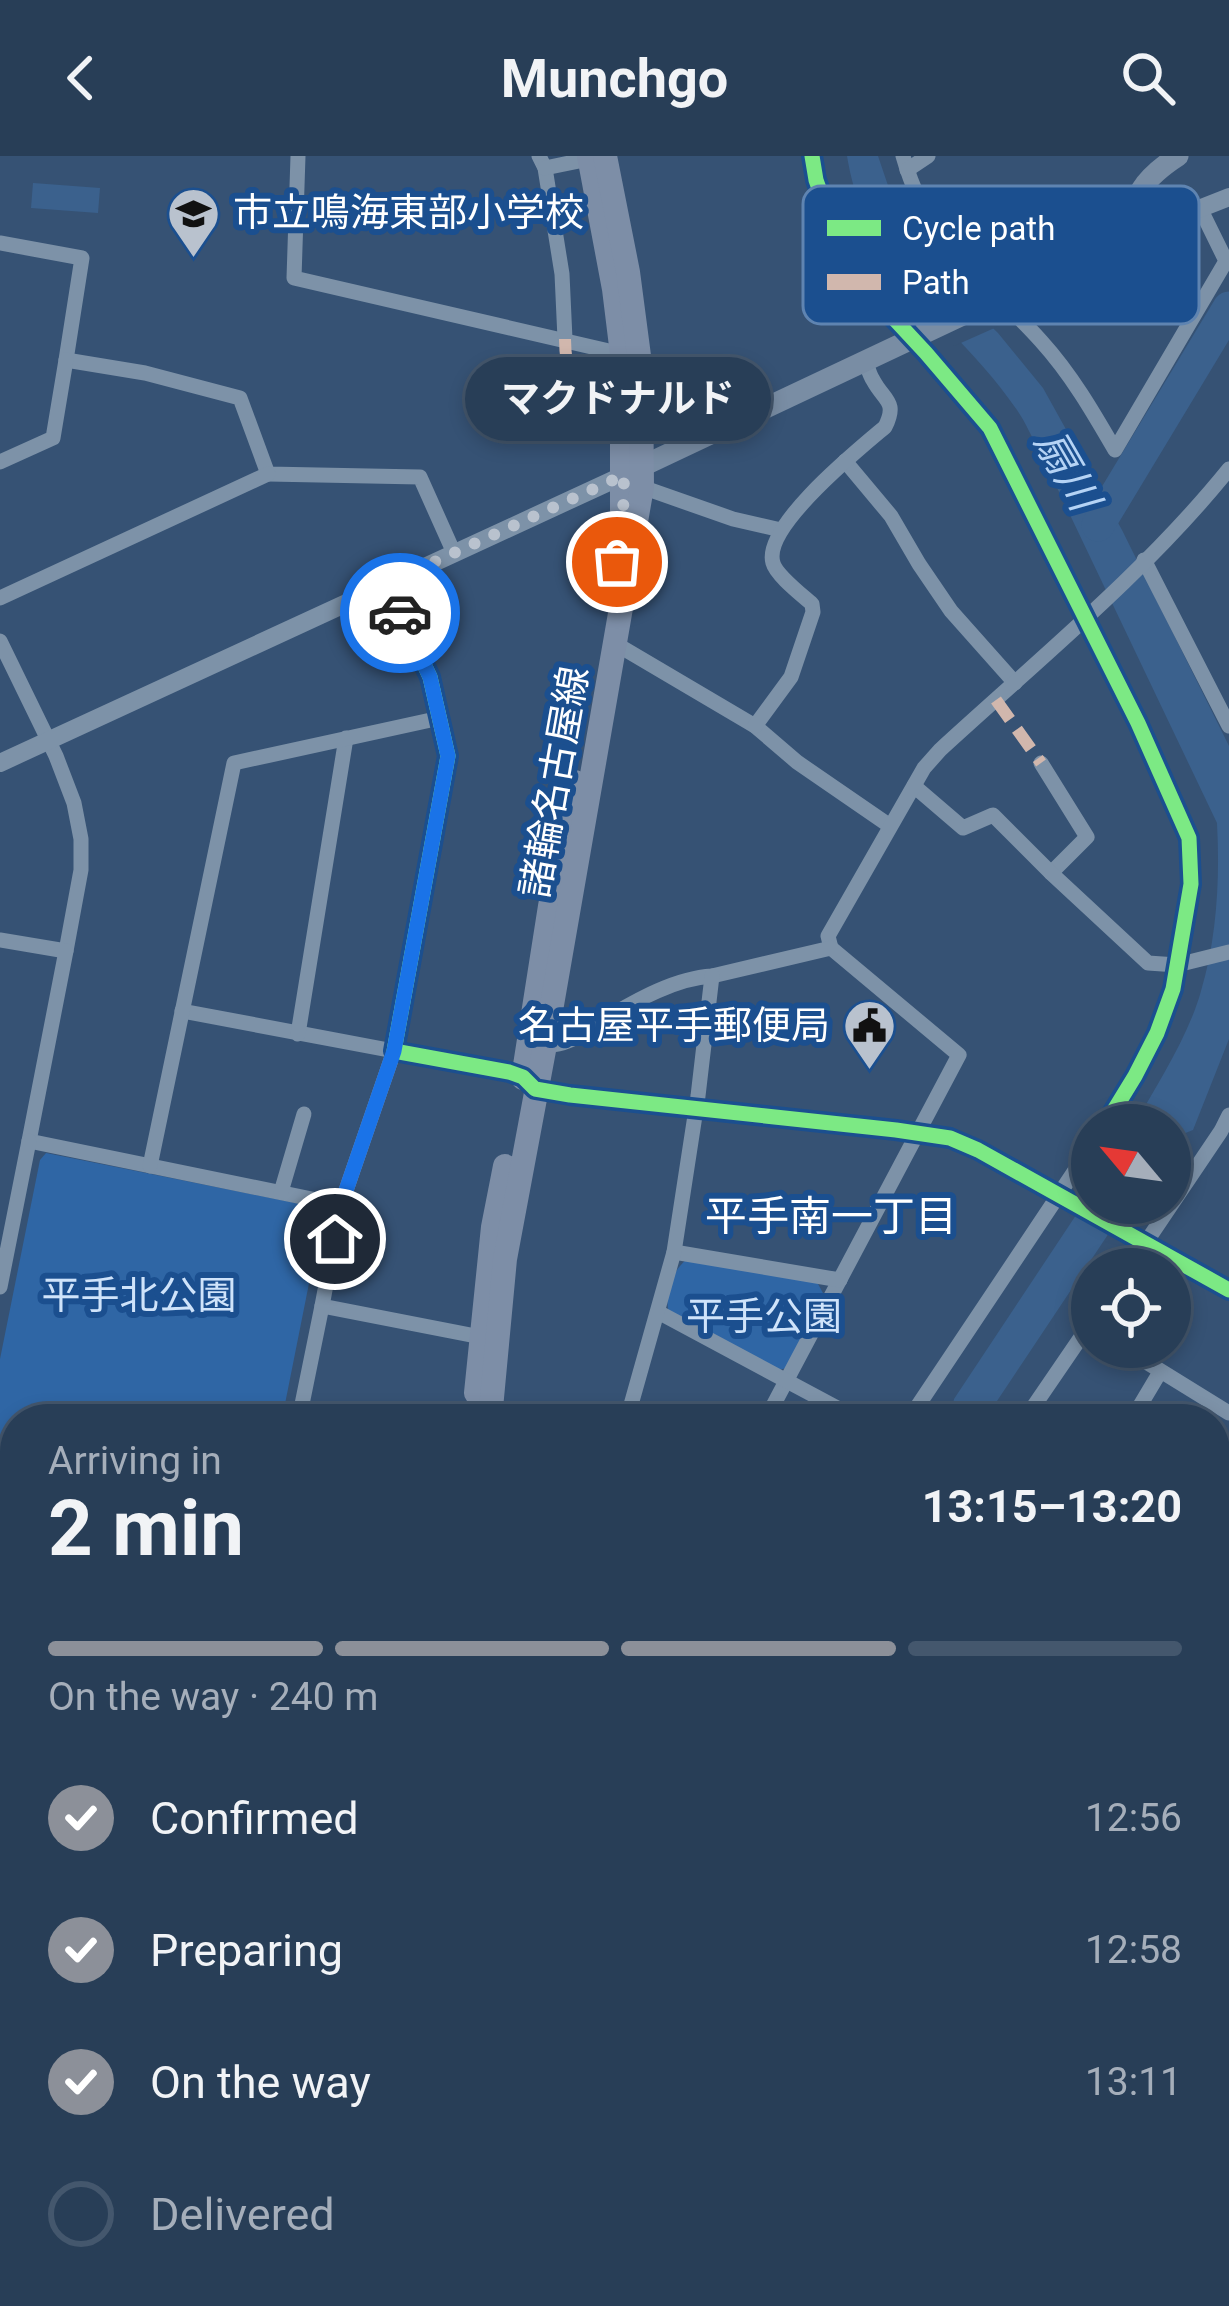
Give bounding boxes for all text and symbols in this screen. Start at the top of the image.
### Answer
icon: back [48,45,114,111]
icon: search [1115,45,1181,111]
text: Munchgo [501,47,728,110]
school or university icon: 市立鳴海東部小学校 [166,185,222,259]
legend [803,186,1199,324]
place label: 市立鳴海東部小学校 [233,190,584,236]
text: Cycle path [902,209,1055,248]
text: Path [902,263,970,302]
callout: マクドナルド [464,358,770,442]
text: マクドナルド [501,376,735,422]
water label: 扇川 [1025,421,1111,522]
pin [566,511,668,613]
icon: bag [584,529,650,595]
courier [340,553,460,673]
icon: car [367,580,433,646]
street label: 諸輪名古屋線 [512,663,598,901]
public building icon: 名古屋平手郵便局 [841,998,897,1072]
place label: 名古屋平手郵便局 [518,1003,830,1049]
north arrow [1071,1104,1191,1224]
map controls [1071,1104,1191,1368]
pin [284,1188,386,1290]
district label: 平手南一丁目 [705,1192,957,1241]
icon: home [302,1206,368,1272]
button: locate [1071,1248,1191,1368]
park label: 平手北公園 [41,1273,237,1319]
park label: 平手公園 [686,1294,842,1340]
text: Arriving in [48,1438,222,1484]
text: 13:15–13:20 [922,1480,1182,1533]
text: 2 min [48,1483,244,1574]
text: On the way · 240 m [48,1674,379,1720]
icon: check [48,1785,114,1851]
text: Confirmed [150,1792,359,1845]
text: 12:56 [1085,1795,1182,1841]
icon: check [48,1917,114,1983]
text: Preparing [150,1924,343,1977]
text: 12:58 [1085,1927,1182,1973]
icon: check [48,2049,114,2115]
text: On the way [150,2056,371,2109]
text: 13:11 [1085,2059,1182,2105]
text: Delivered [150,2188,335,2241]

